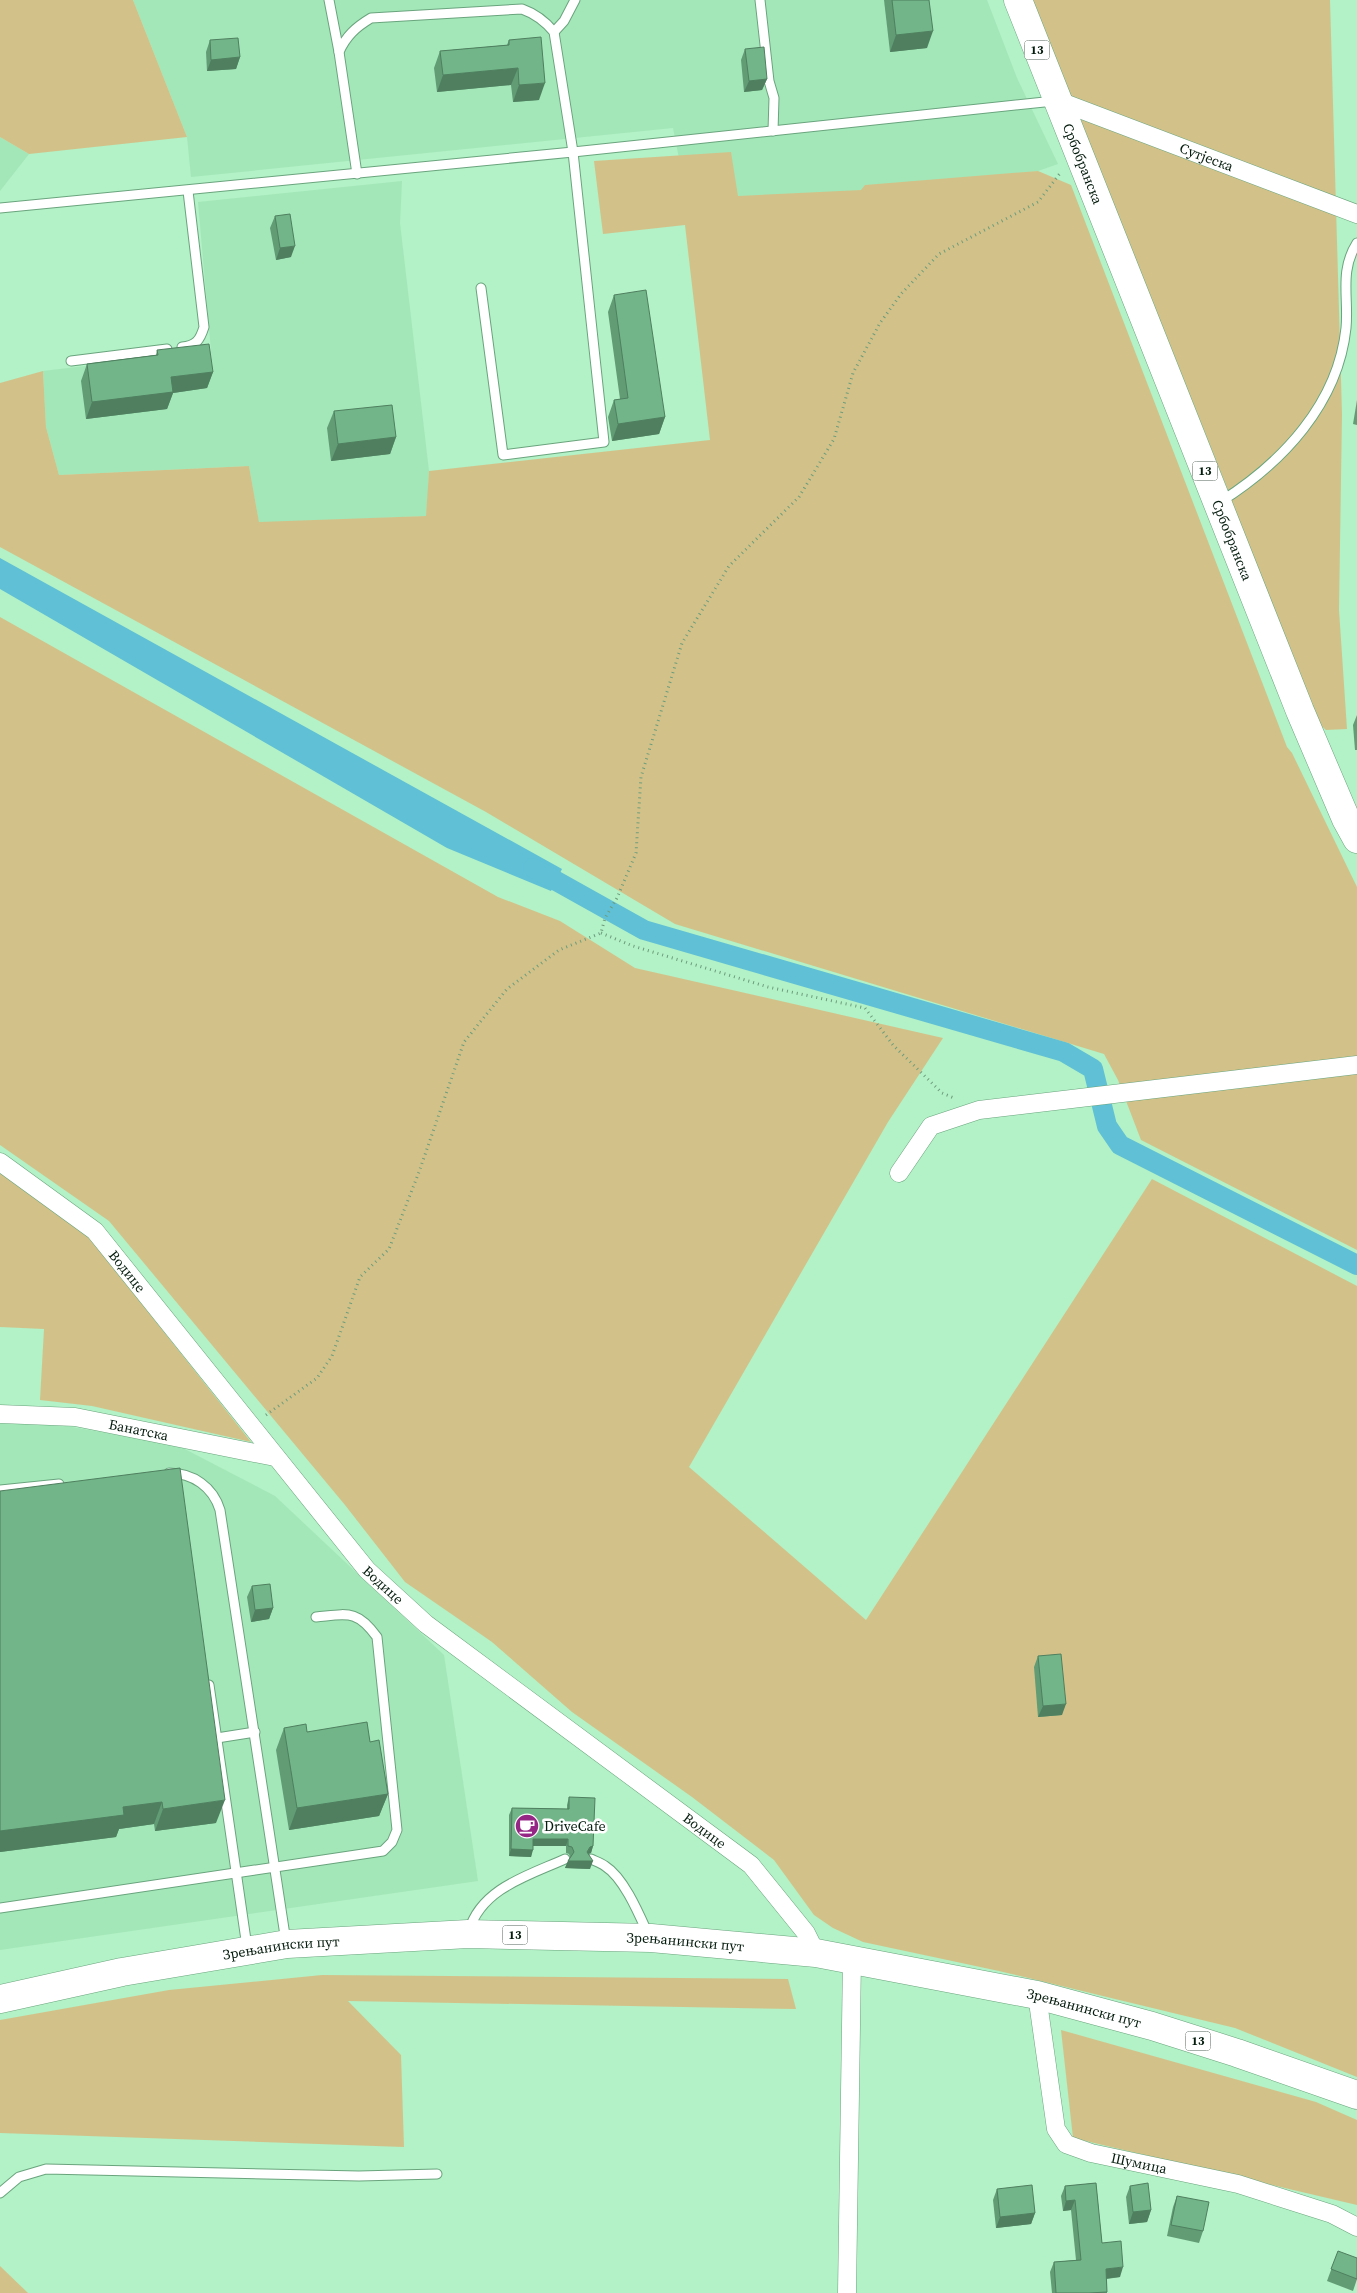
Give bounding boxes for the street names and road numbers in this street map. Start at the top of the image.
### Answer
road number: 13 [1024,40,1050,60]
street label: Србобранска [1058,120,1108,208]
street label: Сутјеска [1177,138,1237,177]
road number: 13 [1192,462,1218,481]
street label: Србобранска [1207,497,1258,584]
street label: Водице [104,1246,150,1297]
street label: Банатска [107,1414,171,1446]
street label: Водице [358,1561,408,1609]
street label: Водице [679,1808,730,1853]
road number: 13 [502,1926,528,1944]
street label: Зрењанински пут [626,1927,745,1956]
street label: Зрењанински пут [221,1931,341,1965]
street label: Зрењанински пут [1025,1983,1144,2033]
road number: 13 [1186,2032,1210,2050]
street label: Шумица [1109,2147,1170,2179]

